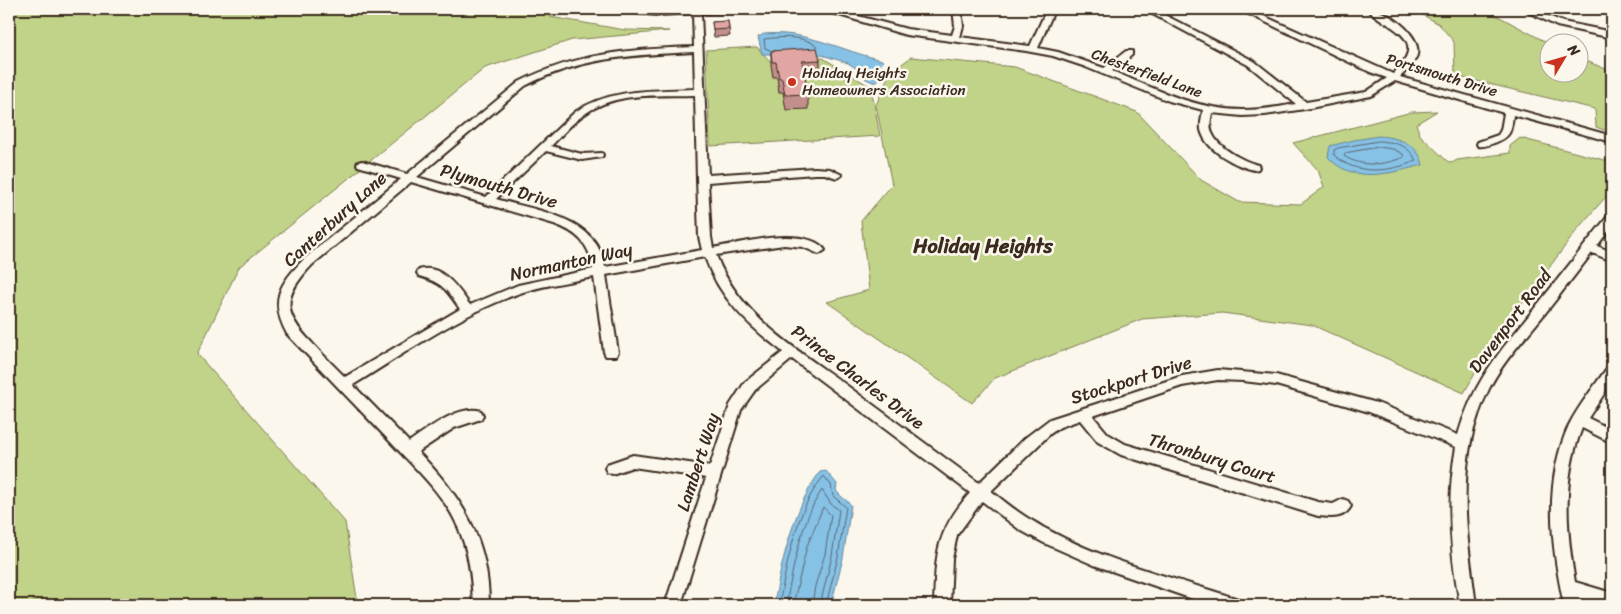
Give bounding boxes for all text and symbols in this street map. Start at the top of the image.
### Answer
north arrow [1538,32,1588,82]
text: N [1560,38,1587,62]
street label: Chesterfield Lane [1088,41,1206,105]
street label: Portsmouth Drive [1383,46,1501,104]
place label: Holiday Heights Homeowners Association [802,60,966,103]
marker: Holiday Heights Homeowners Association [786,76,798,88]
street label: Plymouth Drive [437,154,561,218]
street label: Canterbury Lane [275,163,395,275]
district label: Holiday Heights [912,229,1053,264]
street label: Normanton Way [507,233,636,291]
street label: Davenport Road [1460,261,1561,380]
street label: Prince Charles Drive [784,316,932,438]
street label: Stockport Drive [1066,346,1196,414]
street label: Lambert Way [667,408,729,516]
street label: Thronbury Court [1144,423,1280,493]

